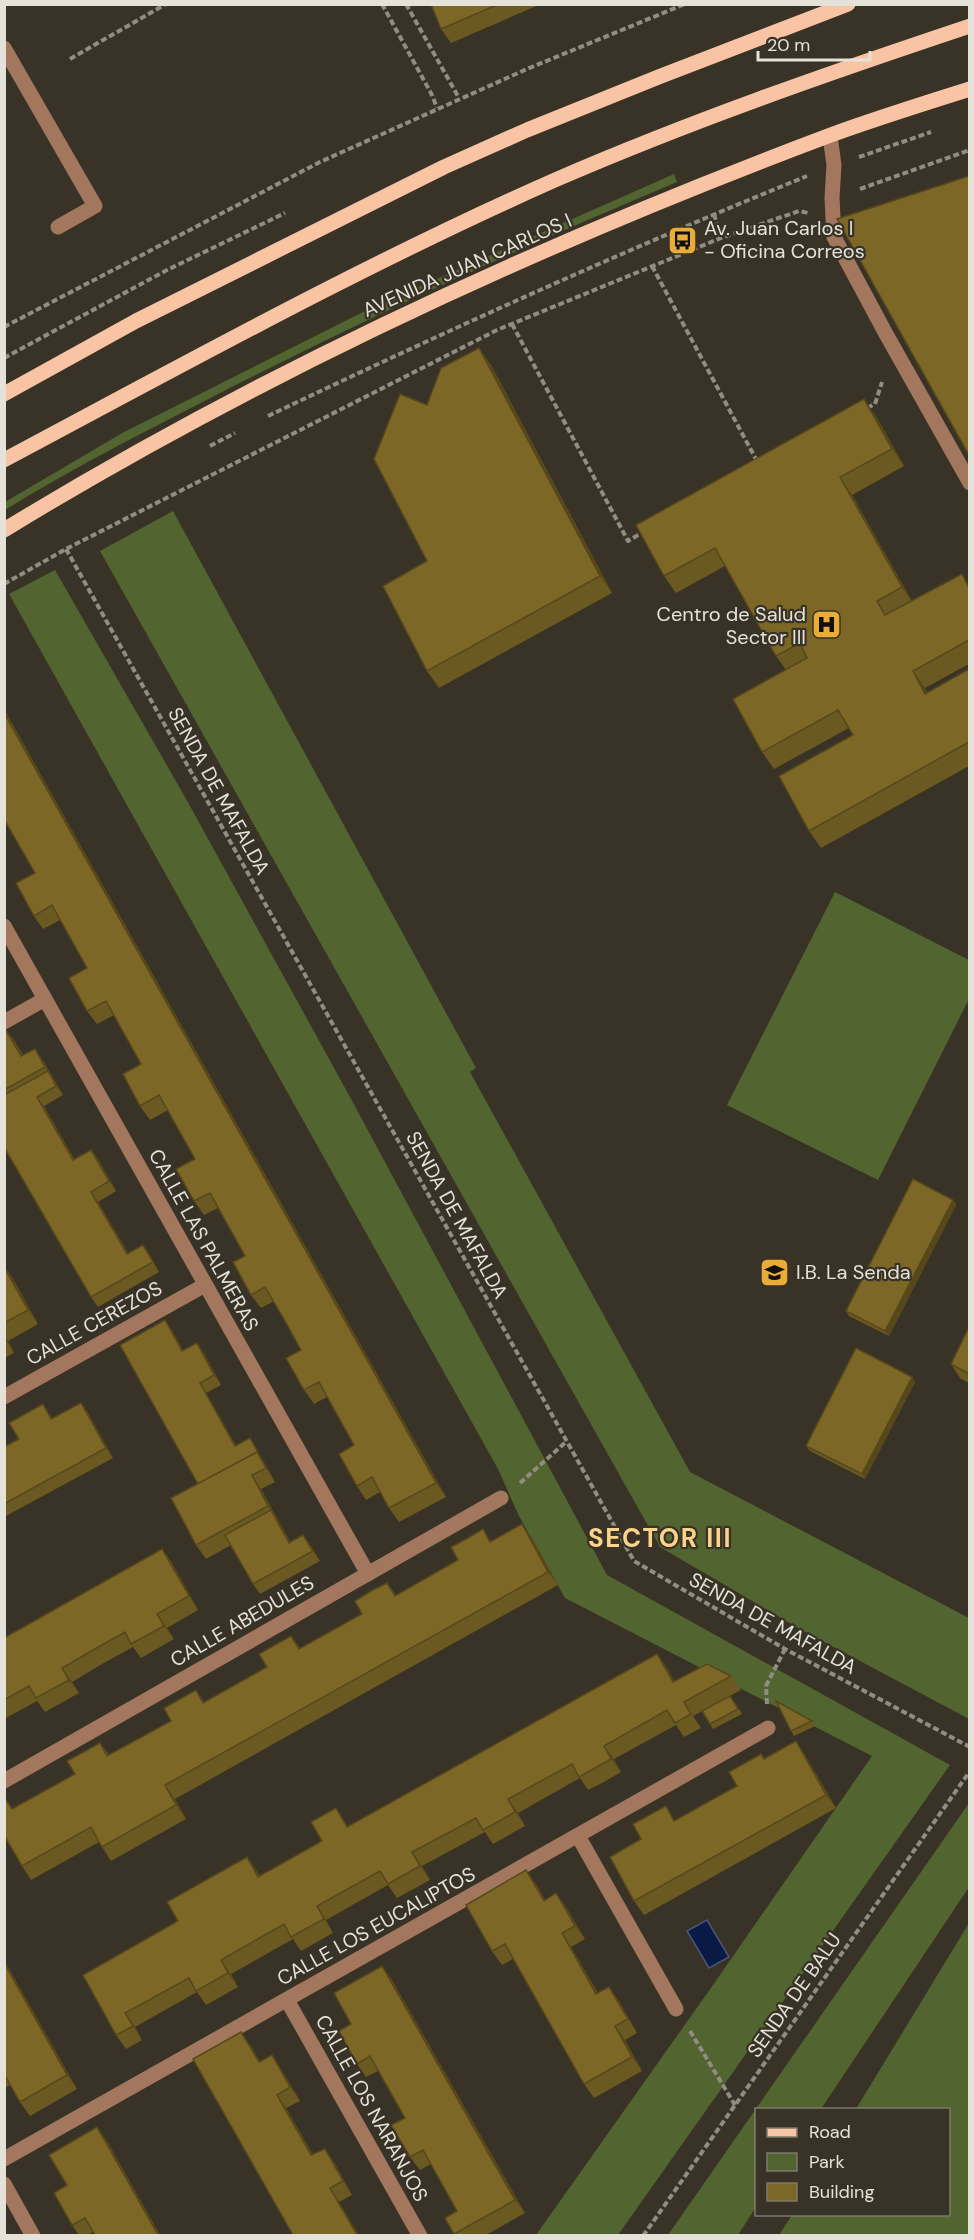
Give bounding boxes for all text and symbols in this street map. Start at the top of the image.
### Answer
scale bar [758,24,870,62]
text: 20 m [767,33,810,57]
street label: AVENIDA JUAN CARLOS I [358,207,576,323]
place label: Av. Juan Carlos I - Oficina Correos [704,215,865,264]
bus stop icon: Av. Juan Carlos I - Oficina Correos [667,224,699,256]
place label: Centro de Salud Sector III [657,601,806,650]
hospital icon: Centro de Salud Sector III [811,609,843,641]
street label: SENDA DE MAFALDA [162,703,276,879]
street label: SENDA DE MAFALDA [400,1127,514,1303]
street label: CALLE LAS PALMERAS [143,1144,265,1336]
school or university icon: I.B. La Senda [759,1256,791,1288]
place label: I.B. La Senda [796,1259,911,1285]
street label: CALLE CEREZOS [22,1275,166,1371]
district label: SECTOR III [588,1521,732,1555]
street label: SENDA DE MAFALDA [685,1566,861,1680]
street label: CALLE ABEDULES [165,1569,319,1673]
street label: CALLE LOS EUCALIPTOS [272,1861,480,1991]
street label: SENDA DE BALU [741,1927,847,2063]
street label: CALLE LOS NARANJOS [310,2010,434,2206]
legend [755,2108,950,2216]
text: Road [809,2120,851,2144]
text: Park [809,2150,845,2174]
text: Building [809,2180,874,2204]

